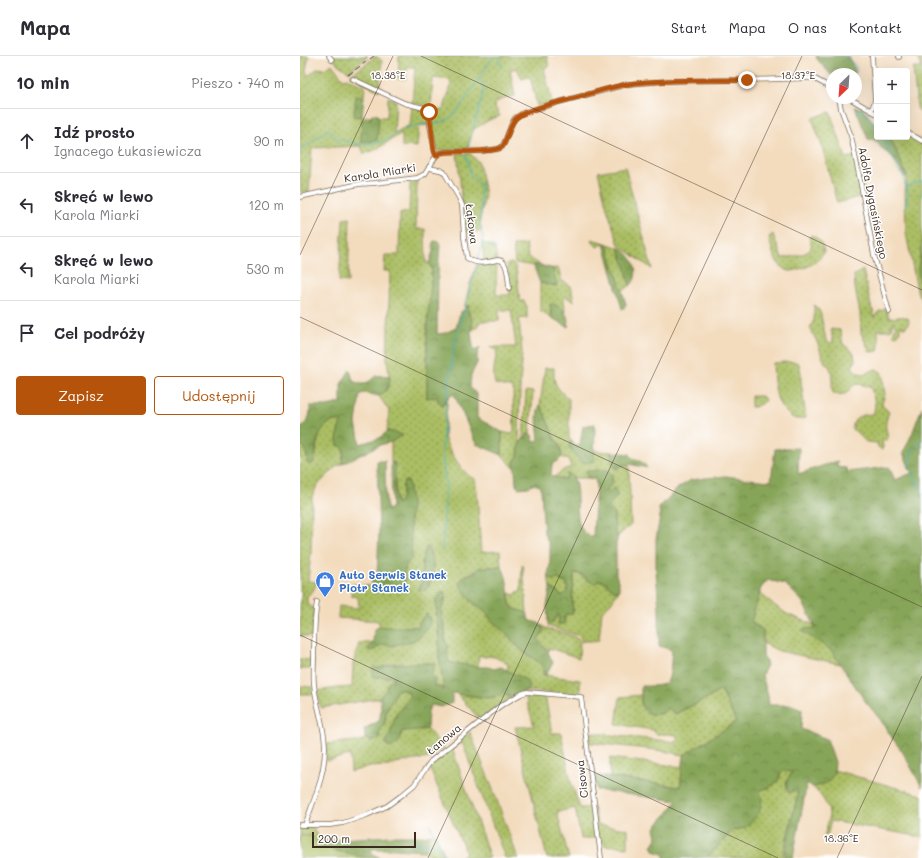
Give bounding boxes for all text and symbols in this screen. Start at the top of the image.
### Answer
text: Mapa [20,15,71,40]
text: Start [671,18,707,37]
text: Mapa [729,18,766,37]
text: O nas [788,18,827,37]
text: Kontakt [849,18,902,37]
text: 18.38°E [371,68,406,82]
text: 18.37°E [781,68,816,82]
north arrow [826,68,862,104]
map controls [874,68,910,140]
button: + [874,68,910,104]
text: 10 min [16,71,70,93]
route end [738,71,756,89]
text: Pieszo · 740 m [191,74,284,91]
route start [420,103,438,121]
button: − [874,104,910,140]
text: Idź prosto [54,122,135,142]
icon: ahead [16,130,38,152]
text: 90 m [254,132,284,149]
text: Ignacego Łukasiewicza [54,142,202,159]
street label: Adolfa Dygasińskiego [855,145,892,261]
street label: Karola Miarki [343,159,417,186]
text: Skręć w lewo [54,186,153,206]
icon: left [16,194,38,216]
text: 120 m [248,196,284,213]
street label: Łąkowa [463,203,482,245]
text: Karola Miarki [54,206,140,223]
text: Skręć w lewo [54,250,153,270]
icon: left [16,258,38,280]
text: 530 m [246,260,284,277]
text: Karola Miarki [54,270,140,287]
icon: arrive [16,322,38,344]
text: Cel podróży [54,323,145,343]
button: Zapisz [16,376,146,415]
button: Udostępnij [154,376,284,415]
place label: Auto Serwis Stanek Piotr Stanek [339,567,447,595]
shop icon: Auto Serwis Stanek Piotr Stanek [314,570,336,598]
street label: Łanowa [423,720,464,757]
street label: Cisowa [572,759,591,799]
scale bar [312,830,416,849]
text: 200 m [318,831,350,846]
text: 18.36°E [824,831,859,845]

